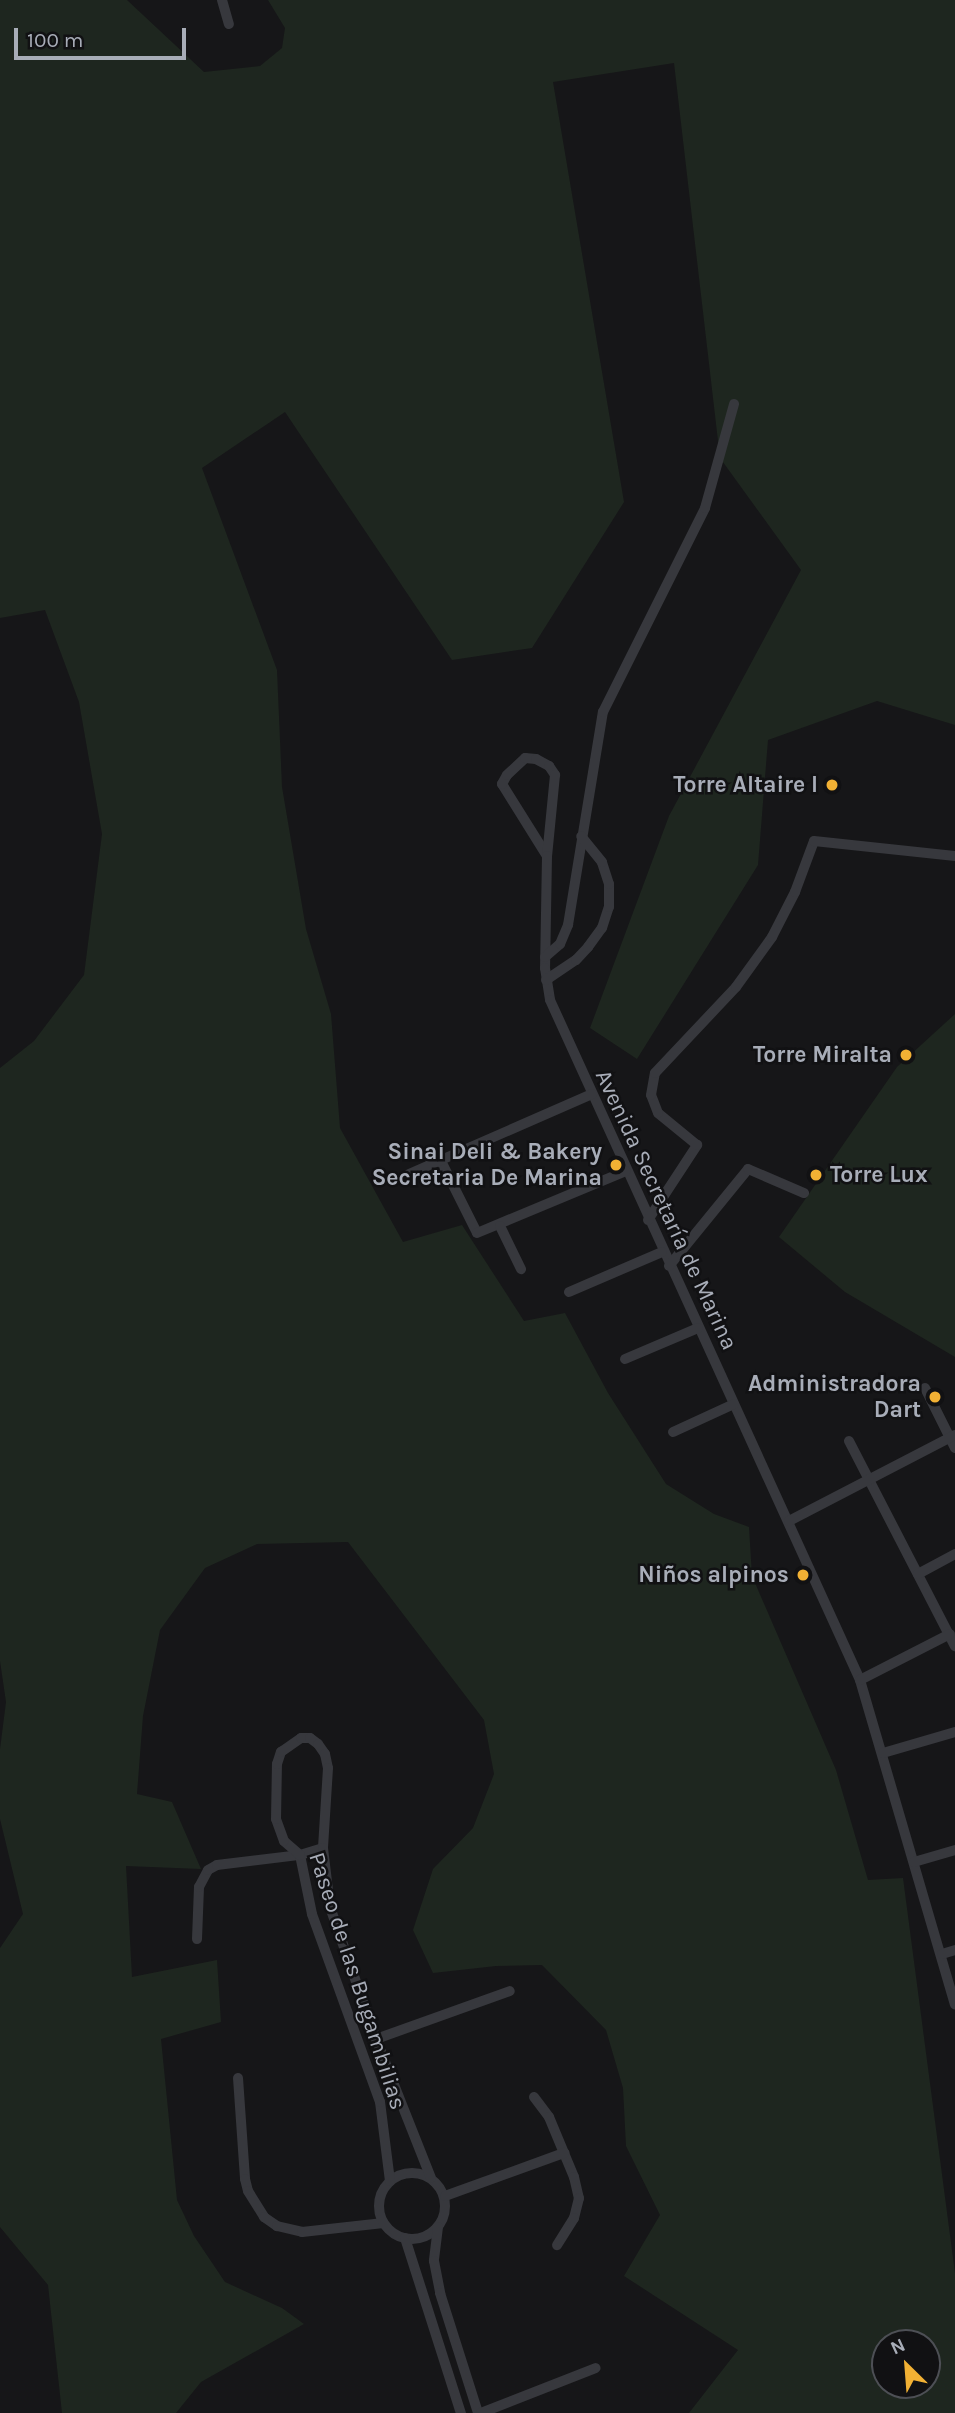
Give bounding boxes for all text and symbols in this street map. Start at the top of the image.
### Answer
scale bar [18,14,189,58]
text: 100 m [27,28,84,52]
place label: Torre Altaire I [673,771,818,799]
marker: Torre Altaire I [824,777,840,793]
place label: Torre Miralta [753,1041,892,1069]
marker: Torre Miralta [898,1047,914,1063]
street label: Avenida Secretaría de Marina [589,1066,743,1354]
place label: Sinai Deli & Bakery Secretaria De Marina [372,1138,602,1192]
marker: Sinai Deli & Bakery Secretaria De Marina [608,1157,624,1173]
place label: Torre Lux [830,1161,928,1189]
marker: Torre Lux [808,1167,824,1183]
place label: Administradora Dart [748,1370,921,1424]
marker: Administradora Dart [927,1389,943,1405]
place label: Niños alpinos [638,1561,789,1589]
marker: Niños alpinos [795,1567,811,1583]
street label: Paseo de las Bugambilias [302,1849,412,2113]
north arrow [871,2329,941,2399]
text: N [887,2334,909,2360]

